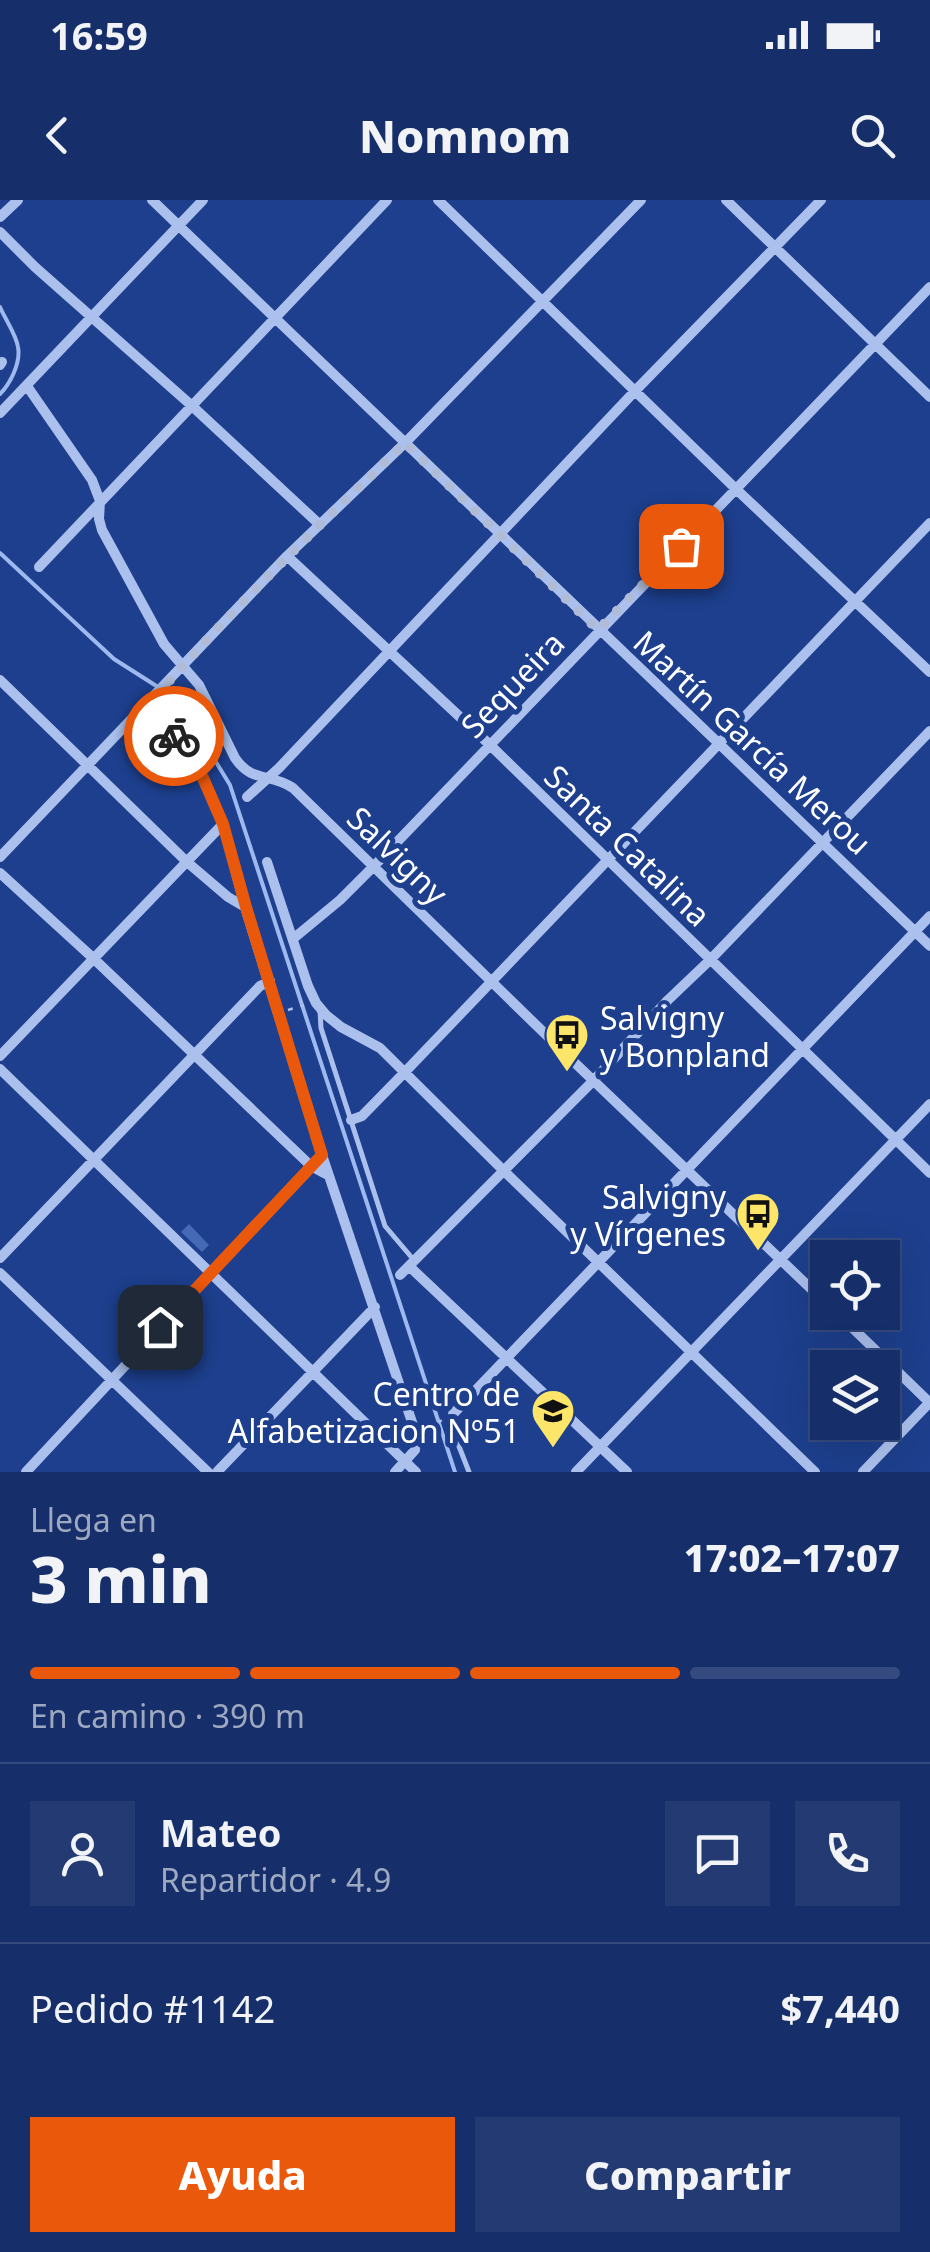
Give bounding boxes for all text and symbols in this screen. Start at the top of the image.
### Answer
text: 16:59 [50,9,148,61]
text: Nomnom [359,105,571,166]
icon: back [30,108,85,163]
icon: search [845,108,900,163]
pin [639,504,724,589]
icon: bag [654,519,709,574]
street label: Martín García Merou [625,620,881,864]
street label: Sequeira [451,622,573,746]
courier [124,686,224,786]
icon: bike [147,709,202,764]
street label: Santa Catalina [536,755,720,935]
street label: Salvigny [338,796,458,914]
place label: Salvigny y Bonpland [600,996,770,1076]
bus stop icon: Salvigny y Bonpland [544,1012,590,1073]
place label: Salvigny y Vírgenes [570,1175,727,1255]
bus stop icon: Salvigny y Vírgenes [735,1191,781,1252]
map controls [810,1240,900,1440]
button: locate [810,1240,900,1330]
pin [118,1285,203,1370]
icon: home [133,1300,188,1355]
button: layers [810,1350,900,1440]
place label: Centro de Alfabetizacion Nº51 [228,1372,520,1452]
school or university icon: Centro de Alfabetizacion Nº51 [530,1388,576,1449]
text: Llega en [30,1498,157,1541]
text: 17:02–17:07 [684,1531,900,1583]
text: 3 min [30,1534,212,1622]
text: En camino · 390 m [30,1694,305,1737]
button: person [30,1801,135,1906]
button: chat [665,1801,770,1906]
button: phone [795,1801,900,1906]
text: Mateo [160,1806,282,1858]
text: Repartidor · 4.9 [160,1858,391,1901]
text: Pedido #1142 [30,1982,275,2034]
text: $7,440 [780,1982,900,2034]
button: Ayuda [30,2117,455,2232]
button: Compartir [475,2117,900,2232]

